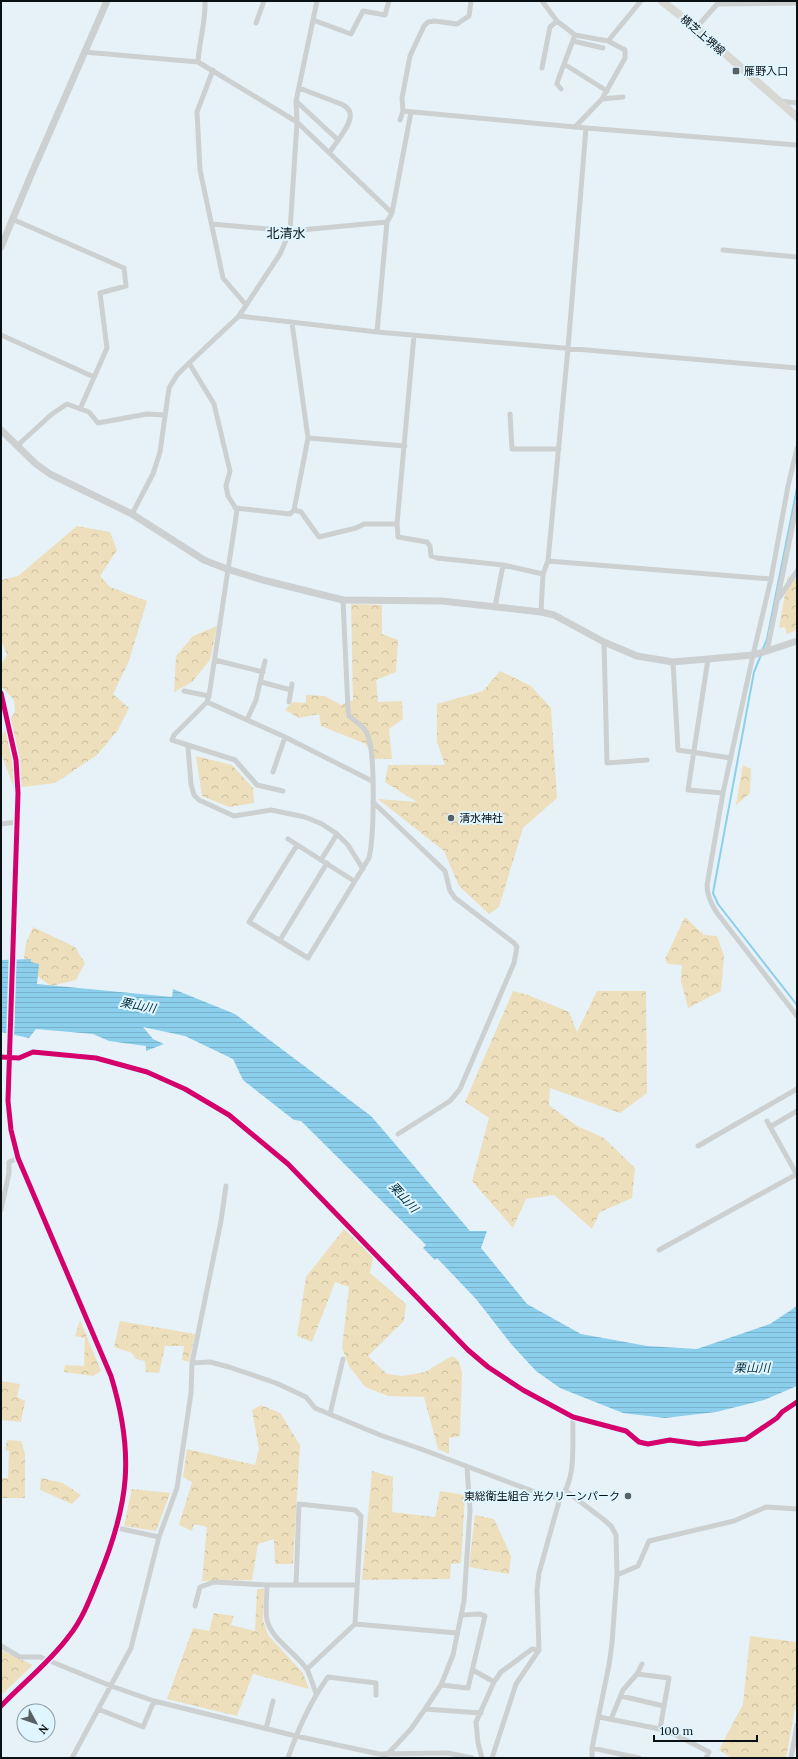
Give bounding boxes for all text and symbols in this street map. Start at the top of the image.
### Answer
street label: 横芝上堺線 [678,12,728,58]
place label: 雁野入口 [744,64,788,78]
marker: 雁野入口 [731,66,741,76]
district label: 北清水 [266,225,306,242]
place label: 清水神社 [459,811,503,825]
marker: 清水神社 [446,813,456,823]
water label: 栗山川 [119,994,159,1016]
water label: 栗山川 [386,1179,423,1217]
water label: 栗山川 [734,1360,772,1375]
place label: 東総衛生組合 光クリーンパーク [464,1489,620,1503]
marker: 東総衛生組合 光クリーンパーク [623,1491,633,1501]
north arrow [16,1703,56,1743]
scale bar [654,1717,757,1743]
text: N [35,1722,52,1738]
text: 100 m [660,1723,693,1738]

